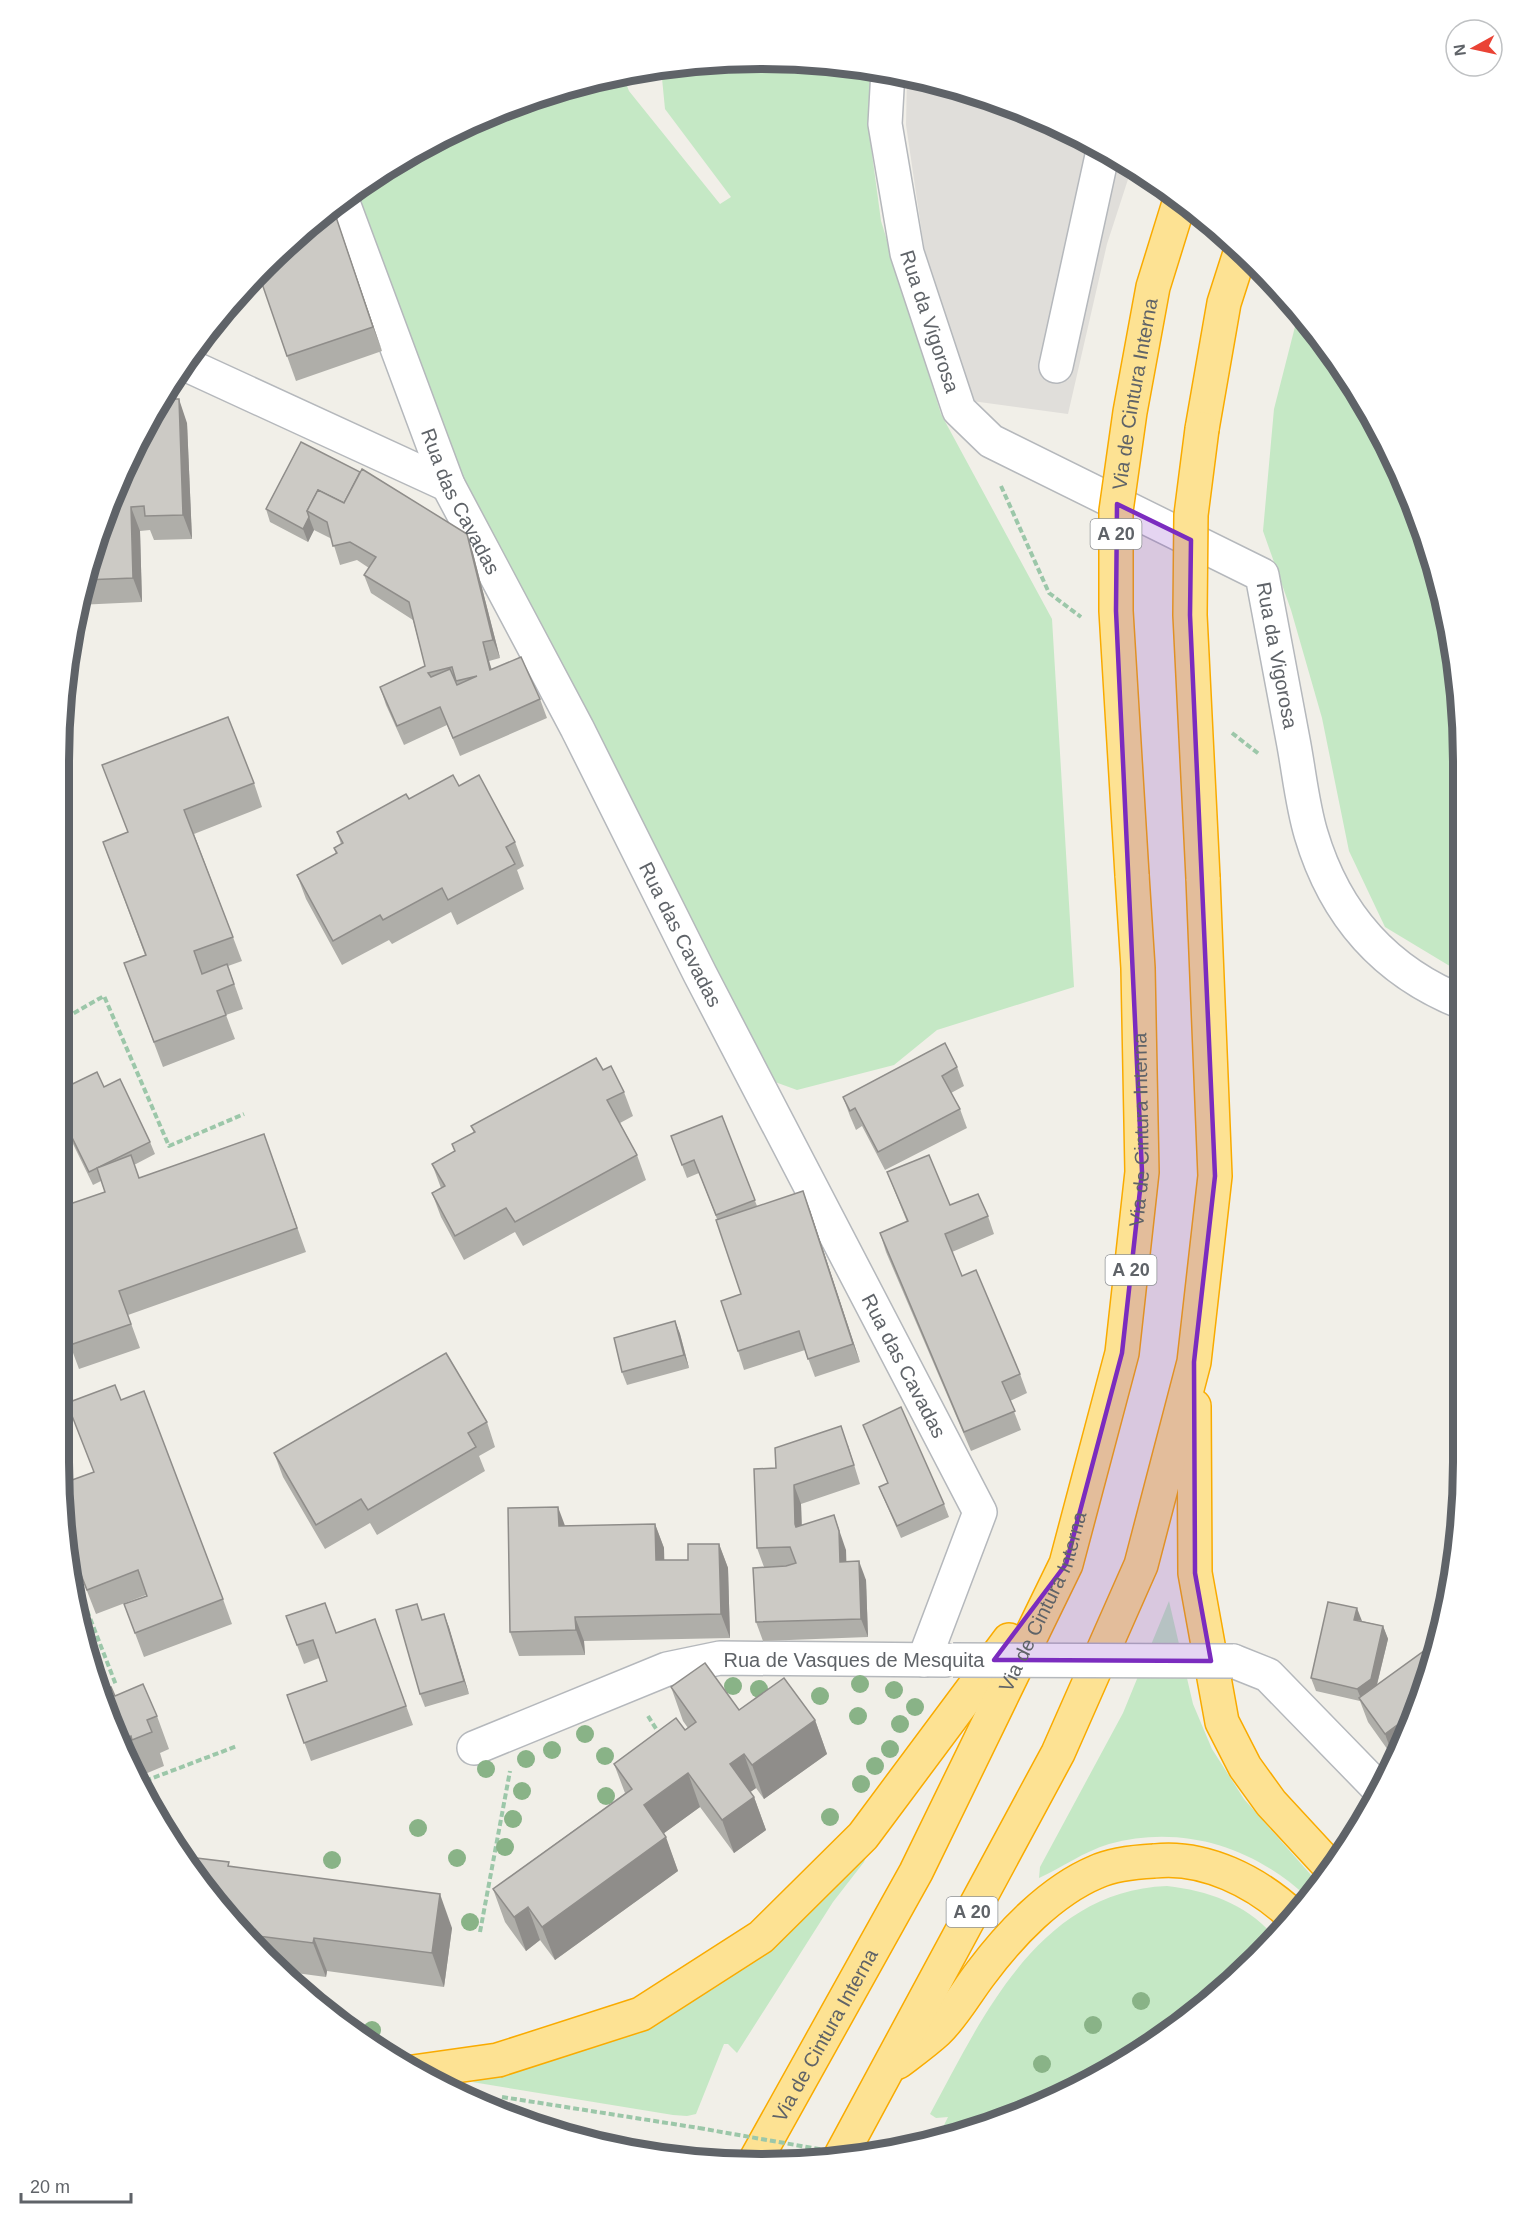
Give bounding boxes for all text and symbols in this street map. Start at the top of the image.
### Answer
north arrow [1444,18,1504,78]
text: N [1450,43,1469,57]
street label: Rua da Vigorosa [896,247,964,396]
street label: Via de Cintura Interna [1108,295,1162,491]
street label: Rua das Cavadas [417,425,504,578]
road number: A 20 [1090,519,1142,549]
street label: Rua da Vigorosa [1253,580,1302,731]
street label: Rua das Cavadas [635,858,726,1010]
street label: Via de Cintura Interna [1125,1032,1153,1228]
road number: A 20 [1106,1255,1156,1285]
street label: Rua das Cavadas [857,1290,950,1441]
street label: Via de Cintura Interna [995,1508,1091,1695]
street label: Rua de Vasques de Mesquita [724,1649,985,1671]
road number: A 20 [946,1897,998,1927]
street label: Via de Cintura Interna [768,1944,882,2125]
scale bar [21,2166,130,2204]
text: 20 m [30,2177,70,2197]

